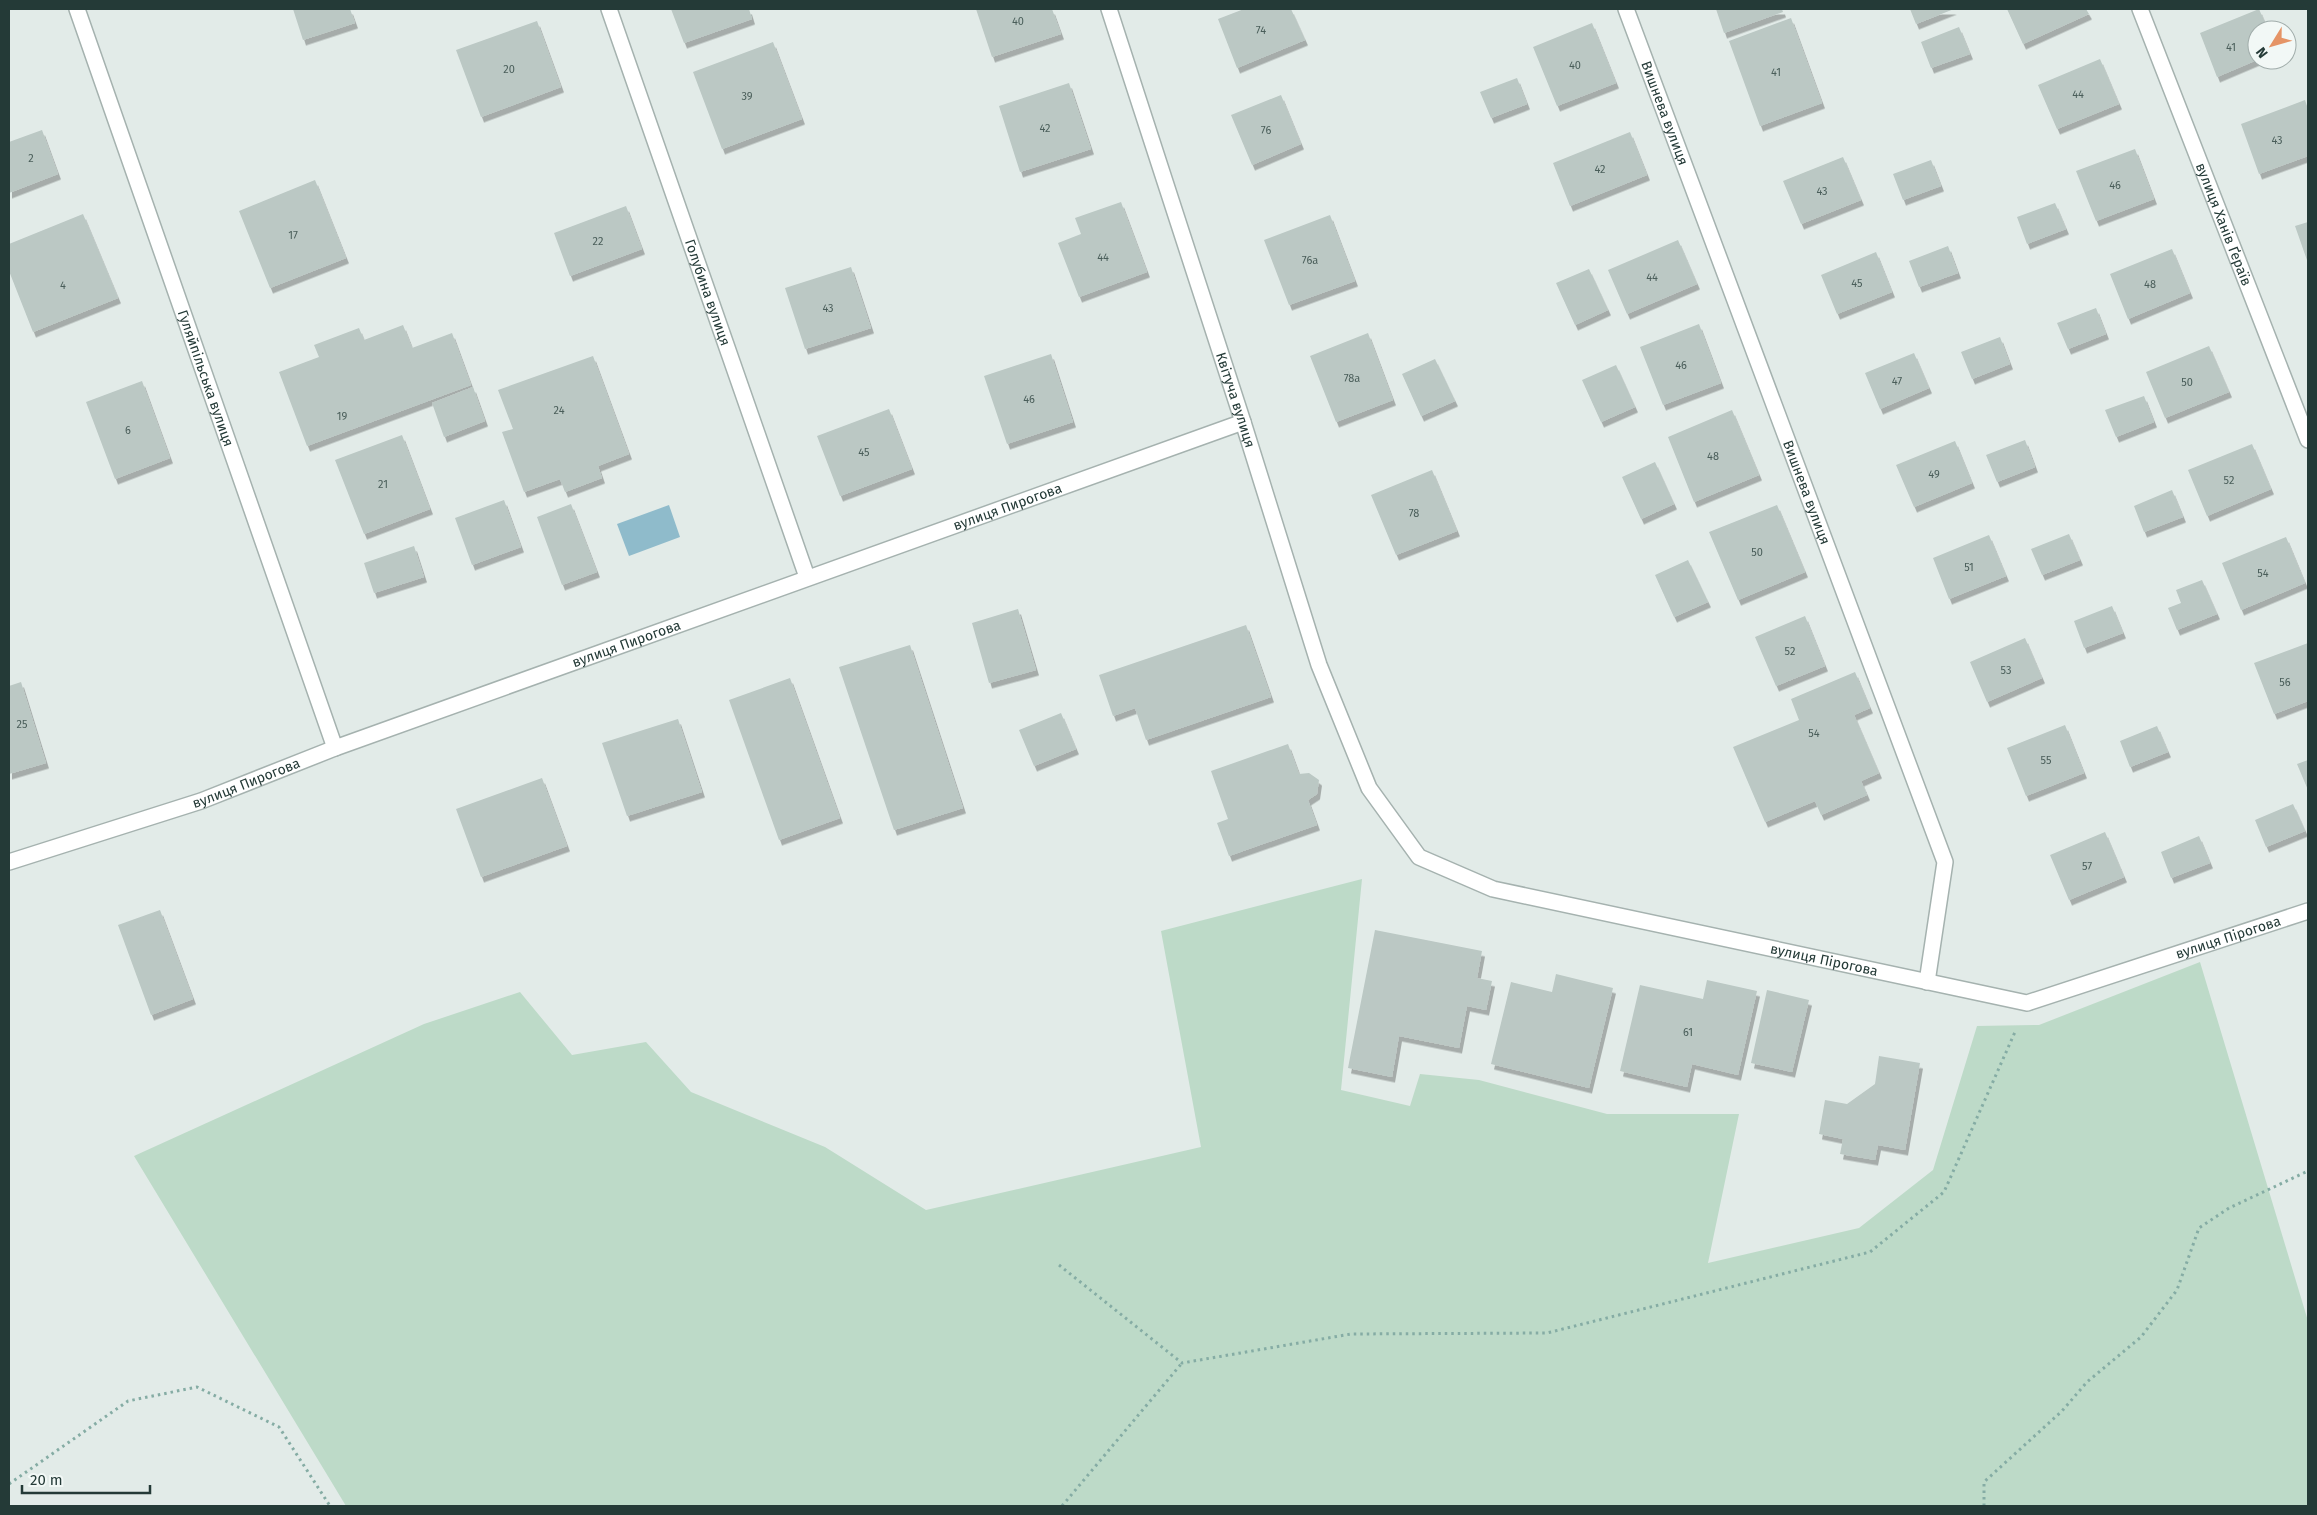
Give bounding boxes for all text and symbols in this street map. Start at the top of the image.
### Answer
house number: 40 [1012,15,1024,28]
north arrow [2247,20,2297,70]
house number: 74 [1256,24,1266,37]
house number: 41 [2226,41,2236,54]
text: N [2252,44,2272,61]
street label: Вишнева вулиця [1638,58,1692,167]
house number: 40 [1569,59,1581,72]
house number: 20 [503,63,515,76]
house number: 41 [1771,66,1781,79]
house number: 44 [2072,88,2084,101]
house number: 39 [741,90,753,103]
house number: 42 [1039,122,1051,135]
house number: 76 [1261,124,1271,137]
house number: 43 [2271,134,2283,147]
house number: 2 [28,152,34,165]
street label: вулиця Ханів Ґераїв [2192,160,2256,288]
house number: 42 [1594,163,1606,176]
house number: 46 [2109,179,2121,192]
house number: 43 [1816,185,1828,198]
house number: 17 [288,229,298,242]
house number: 22 [593,235,603,248]
street label: Голубина вулиця [681,237,734,348]
house number: 44 [1097,251,1109,264]
house number: 76а [1302,254,1318,267]
house number: 44 [1646,271,1658,284]
house number: 45 [1851,277,1863,290]
house number: 48 [2144,278,2156,291]
house number: 4 [60,279,66,292]
house number: 43 [822,302,834,315]
street label: Гуляйпільська вулиця [174,308,238,449]
street label: Квітуча вулиця [1212,350,1259,450]
house number: 46 [1675,359,1687,372]
house number: 78а [1344,372,1360,385]
house number: 47 [1892,375,1902,388]
house number: 50 [2181,376,2193,389]
house number: 46 [1023,393,1035,406]
house number: 24 [554,404,565,417]
house number: 19 [337,410,347,423]
house number: 6 [125,424,131,437]
street label: Вишнева вулиця [1780,438,1834,547]
house number: 45 [858,446,870,459]
house number: 48 [1707,450,1719,463]
house number: 49 [1928,468,1940,481]
house number: 52 [2224,474,2234,487]
house number: 21 [378,478,388,491]
street label: вулиця Пирогова [951,479,1064,534]
house number: 78 [1409,507,1419,520]
house number: 50 [1751,546,1763,559]
house number: 51 [1964,561,1974,574]
house number: 54 [2257,567,2269,580]
street label: вулиця Пирогова [570,616,683,671]
house number: 52 [1785,645,1795,658]
house number: 53 [2001,664,2011,677]
house number: 56 [2279,676,2291,689]
house number: 25 [17,718,28,731]
house number: 54 [1808,727,1820,740]
street label: вулиця Пирогова [190,754,302,812]
house number: 55 [2041,754,2052,767]
house number: 57 [2082,860,2092,873]
street label: вулиця Пірогова [2173,912,2283,962]
street label: вулиця Пірогова [1769,940,1880,979]
house number: 61 [1683,1026,1693,1039]
scale bar [22,1462,150,1494]
text: 20 m [30,1471,63,1489]

